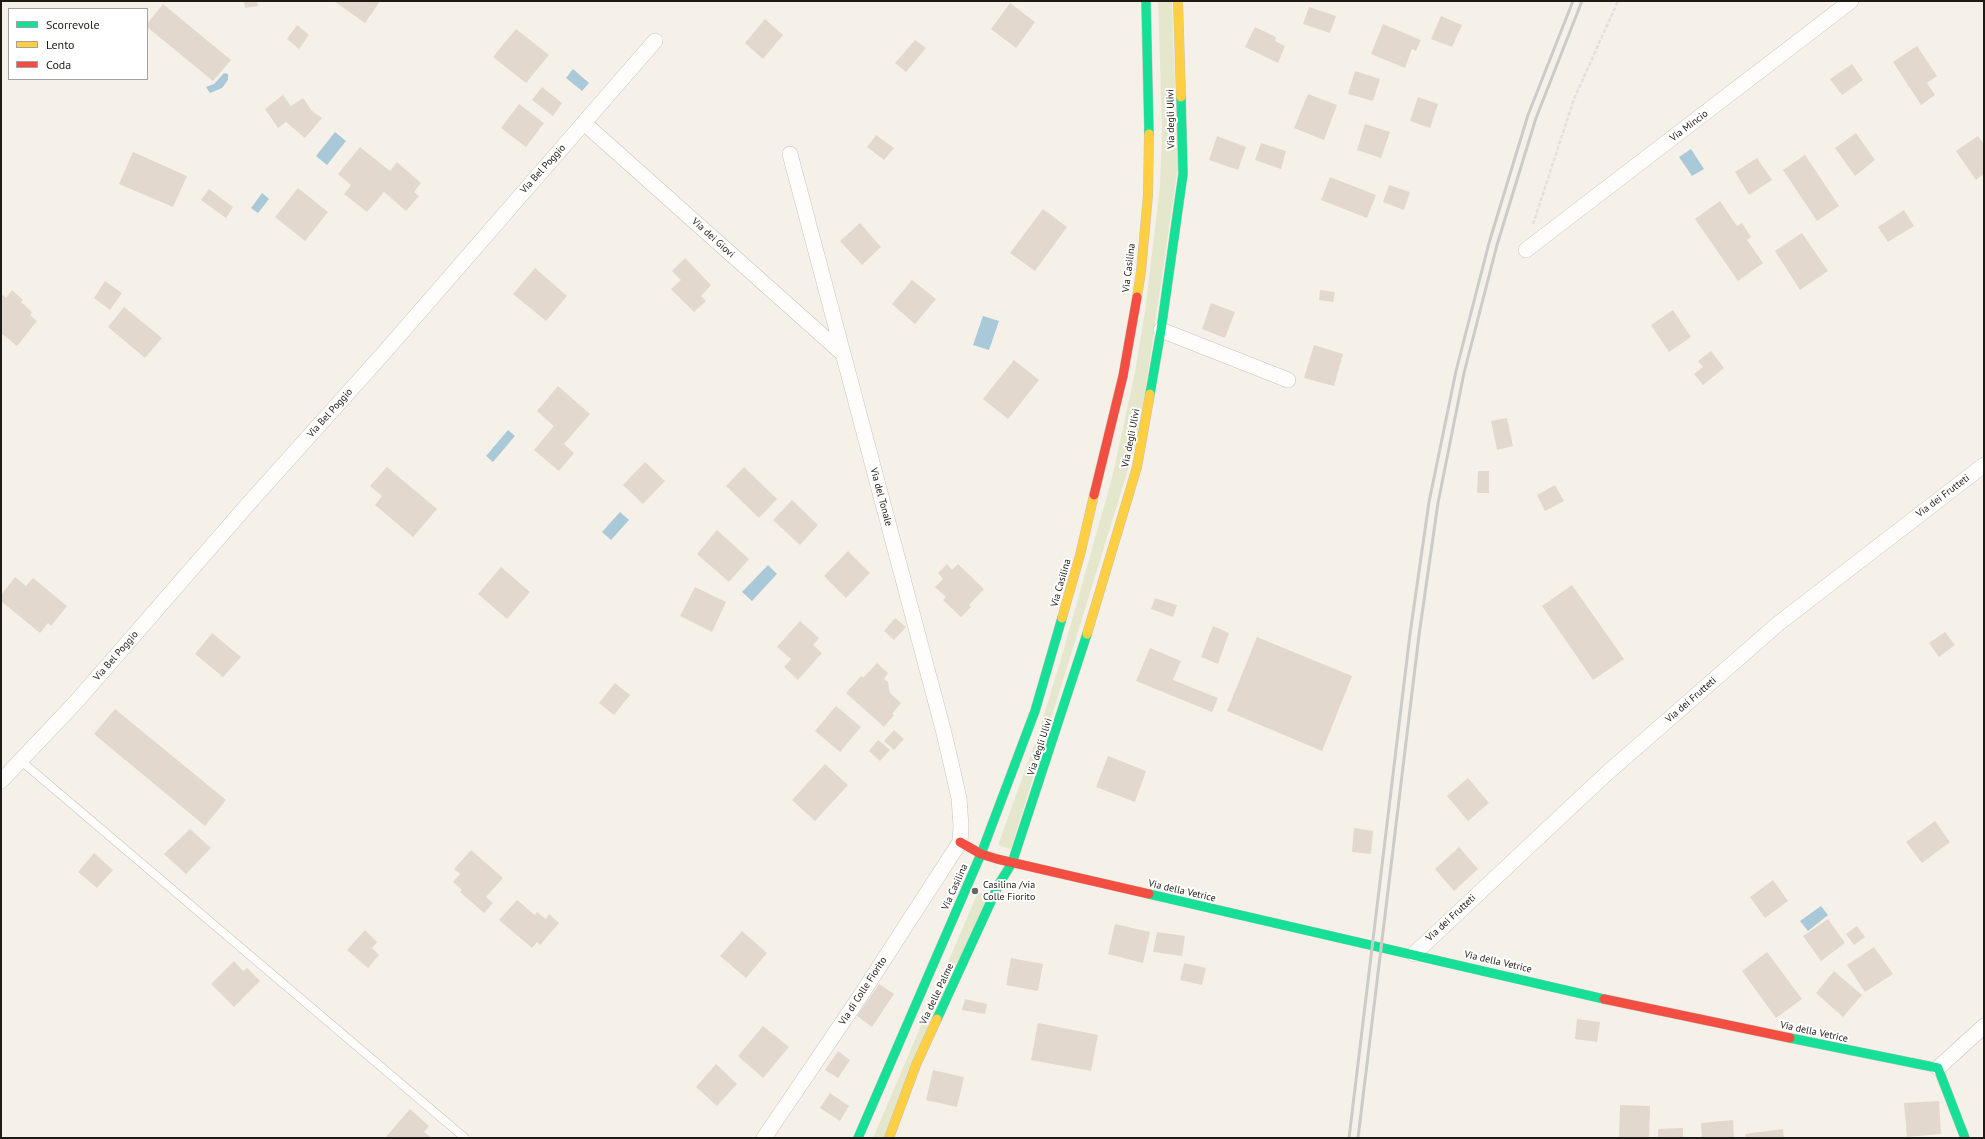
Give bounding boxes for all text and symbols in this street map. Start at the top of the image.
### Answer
legend [8,8,148,80]
text: Scorrevole [46,17,100,32]
text: Lento [46,37,75,52]
text: Coda [46,57,71,72]
street label: Via degli Ulivi [1164,89,1178,149]
street label: Via Mincio [1668,108,1710,144]
street label: Via Bel Poggio [518,142,568,196]
street label: Via dei Giovi [689,216,737,260]
street label: Via Casilina [1120,243,1138,293]
street label: Via Bel Poggio [305,386,355,440]
street label: Via degli Ulivi [1119,408,1143,468]
street label: Via del Tonale [867,466,895,528]
street label: Via dei Frutteti [1914,472,1972,520]
street label: Via Casilina [1048,558,1074,608]
street label: Via Bel Poggio [91,629,141,683]
street label: Via dei Frutteti [1663,675,1719,725]
street label: Via degli Ulivi [1025,717,1055,777]
street label: Via Casilina [939,862,971,912]
street label: Via della Vetrice [1147,877,1217,905]
place label: Casilina /via Colle Fiorito [983,879,1035,902]
marker: Casilina /via Colle Fiorito [970,886,980,896]
street label: Via dei Frutteti [1424,892,1478,944]
street label: Via della Vetrice [1463,948,1533,976]
street label: Via di Colle Fiorito [836,955,890,1027]
street label: Via delle Palme [918,961,956,1027]
street label: Via della Vetrice [1779,1019,1849,1045]

